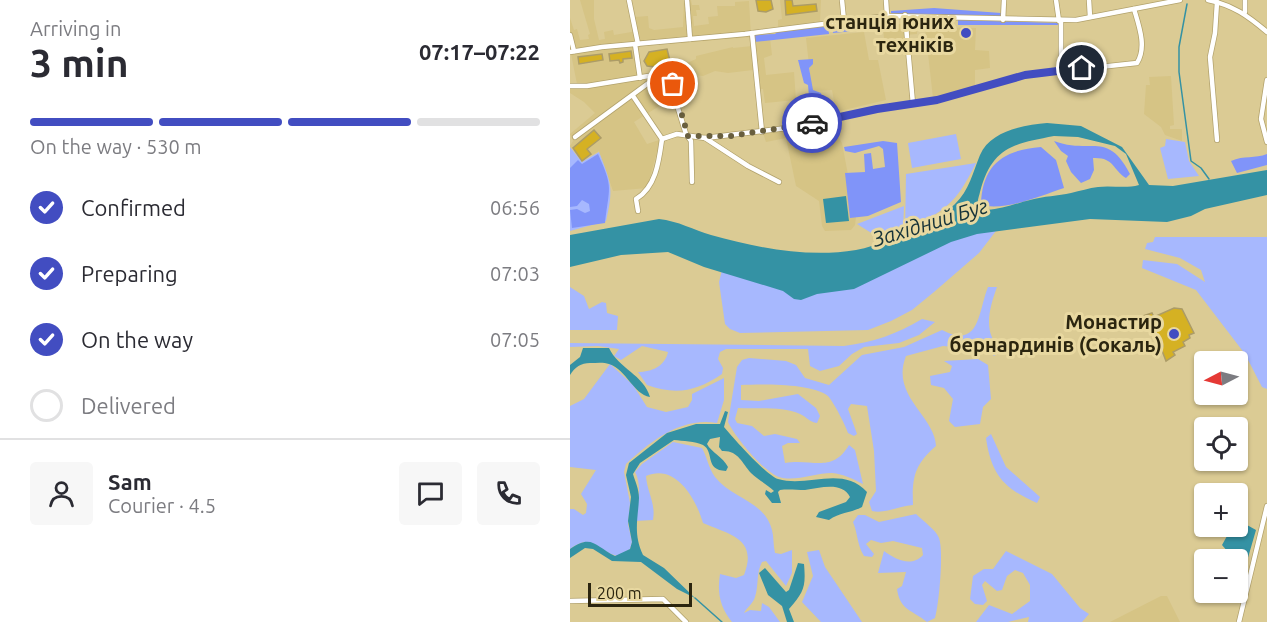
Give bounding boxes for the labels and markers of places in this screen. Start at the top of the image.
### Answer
place label: станція юних техніків [825,10,954,56]
marker: станція юних техніків [959,26,973,40]
pin [1056,42,1107,93]
pin [647,58,698,109]
place label: Монастир бернардинів (Сокаль) [950,310,1162,356]
marker: Монастир бернардинів (Сокаль) [1167,327,1181,341]

